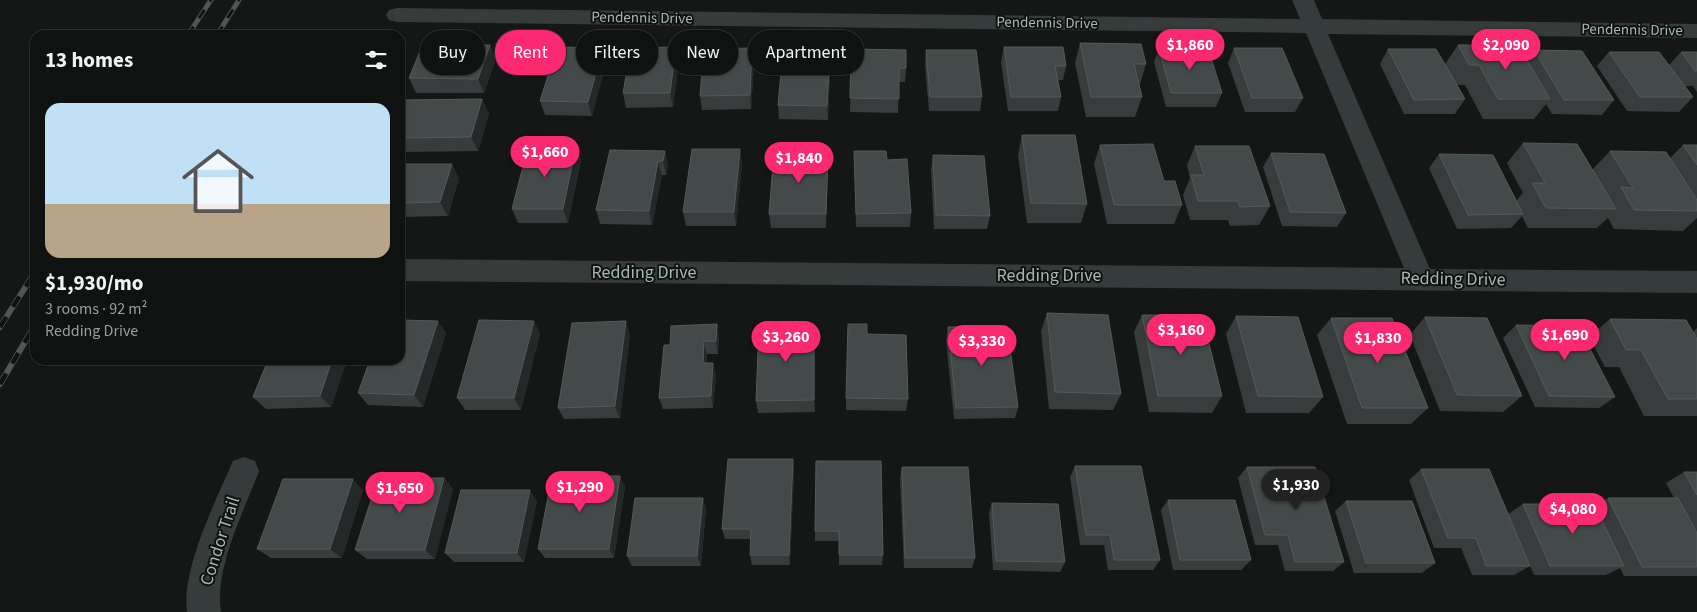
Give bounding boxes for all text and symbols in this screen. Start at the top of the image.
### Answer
street label: Pendennis Drive [591,7,693,29]
street label: Pendennis Drive [996,12,1098,34]
street label: Pendennis Drive [1581,19,1683,41]
pin: $1,860 [1149,28,1231,71]
pin: $2,090 [1465,28,1547,71]
chip: Buy [420,30,485,75]
chip: Rent [495,30,566,75]
chip: Filters [576,30,658,75]
chip: New [668,30,738,75]
chip: Apartment [748,30,864,75]
text: $1,860 [1166,34,1214,56]
text: $2,090 [1482,34,1530,56]
text: 13 homes [45,45,133,75]
icon: filters [362,46,390,74]
icon: home [173,136,263,226]
pin: $1,660 [504,136,586,178]
text: $1,660 [521,141,569,163]
pin: $1,840 [758,142,840,184]
text: $1,840 [775,147,823,169]
street label: Redding Drive [592,260,697,285]
street label: Redding Drive [997,263,1102,288]
street label: Redding Drive [1400,266,1506,292]
text: $1,930/mo [45,268,144,298]
text: 3 rooms · 92 m² [45,298,147,320]
pin: $3,160 [1140,314,1222,356]
pin: $1,690 [1524,318,1606,361]
text: $3,160 [1157,319,1205,341]
text: Redding Drive [45,320,138,342]
pin: $3,260 [745,320,827,363]
pin: $1,830 [1337,322,1419,364]
pin: $3,330 [941,324,1023,367]
text: $1,690 [1541,324,1589,346]
text: $3,260 [762,326,810,348]
text: $1,830 [1354,327,1402,349]
text: $3,330 [958,330,1006,352]
pin: $1,930 [1255,468,1337,511]
pin: $1,290 [539,470,621,513]
pin: $1,650 [359,472,441,514]
text: $1,930 [1272,474,1320,496]
text: $1,290 [556,476,604,498]
text: $1,650 [376,477,424,499]
pin: $4,080 [1532,492,1614,535]
street label: Condor Trail [194,493,246,589]
text: $4,080 [1549,498,1597,520]

